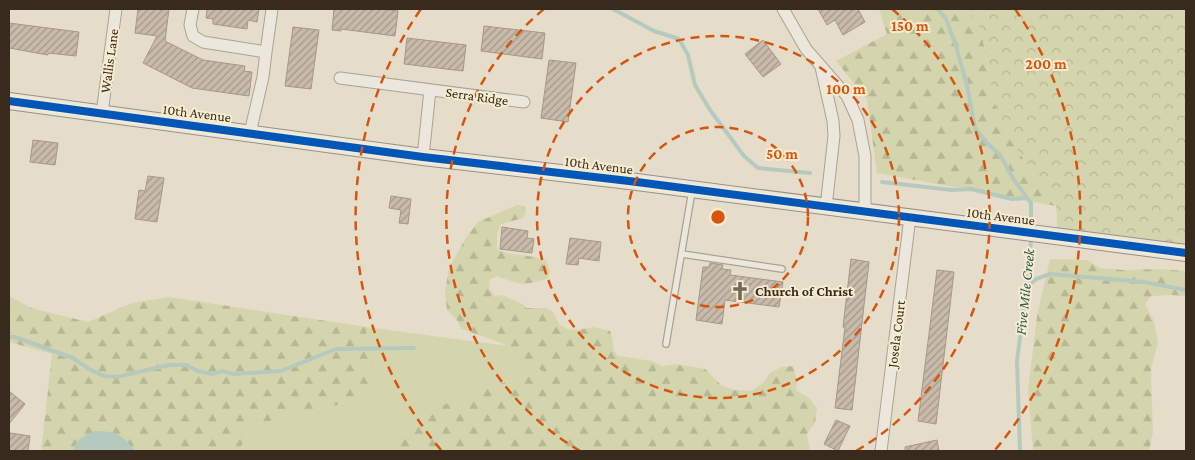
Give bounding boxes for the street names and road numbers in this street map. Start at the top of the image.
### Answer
street label: Wallis Lane [97,28,121,94]
street label: Serra Ridge [445,84,509,108]
street label: 10th Avenue [162,101,232,125]
street label: 10th Avenue [564,153,634,177]
street label: 10th Avenue [966,204,1036,228]
street label: Josela Court [884,299,908,371]

